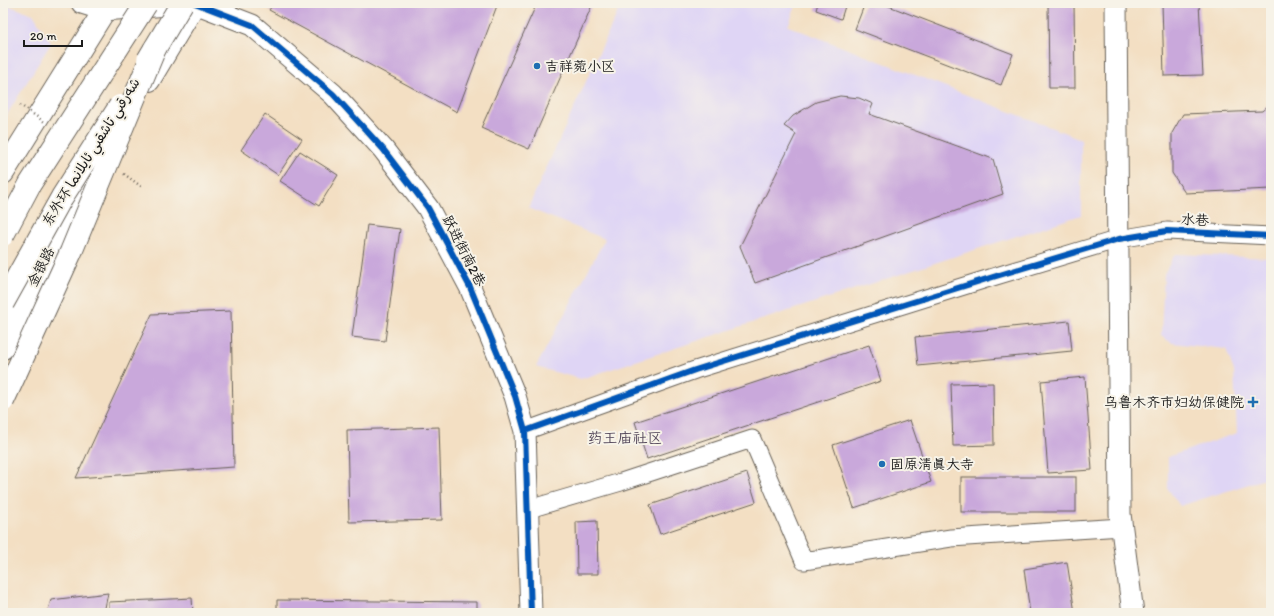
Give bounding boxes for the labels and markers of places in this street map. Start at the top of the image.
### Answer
place label: 吉祥菀小区 [545,58,615,75]
marker: 吉祥菀小区 [532,61,542,71]
place label: 乌鲁木齐市妇幼保健院 [1104,394,1244,411]
marker: 乌鲁木齐市妇幼保健院 [1247,396,1259,408]
place label: 固原清真大寺 [890,456,974,473]
marker: 固原清真大寺 [877,459,887,469]

